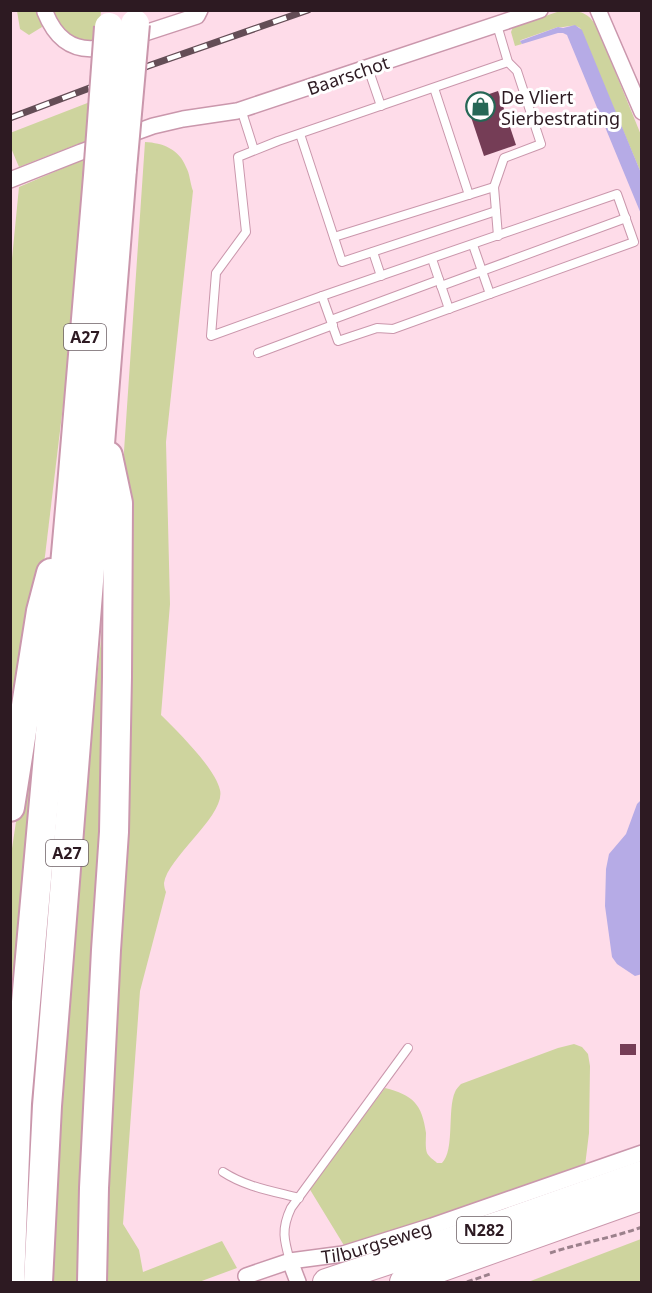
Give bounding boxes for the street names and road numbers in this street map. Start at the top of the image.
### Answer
street label: Baarschot [304,50,393,100]
road number: A27 [64,324,106,350]
road number: A27 [46,840,88,866]
street label: Tilburgseweg [320,1215,434,1269]
road number: N282 [457,1217,511,1243]

